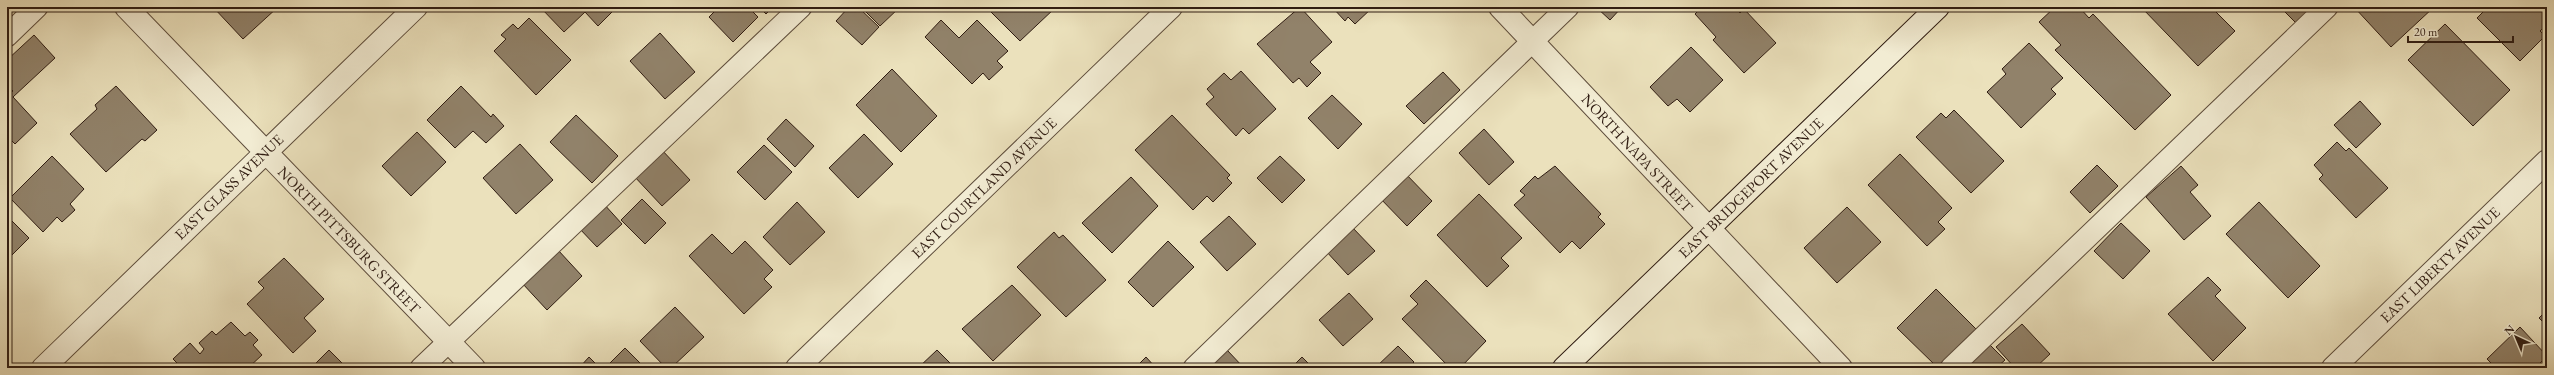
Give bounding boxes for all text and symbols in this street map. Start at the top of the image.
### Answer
scale bar [2408,18,2513,44]
text: 20 m [2414,24,2438,40]
street label: NORTH NAPA STREET [1578,90,1698,217]
street label: EAST COURTLAND AVENUE [907,113,1061,262]
street label: EAST BRIDGEPORT AVENUE [1674,113,1828,262]
street label: EAST GLASS AVENUE [170,129,287,244]
street label: NORTH PITTSBURG STREET [274,162,425,318]
street label: EAST LIBERTY AVENUE [2376,202,2504,327]
north arrow [2496,317,2536,357]
text: N [2501,322,2517,338]

